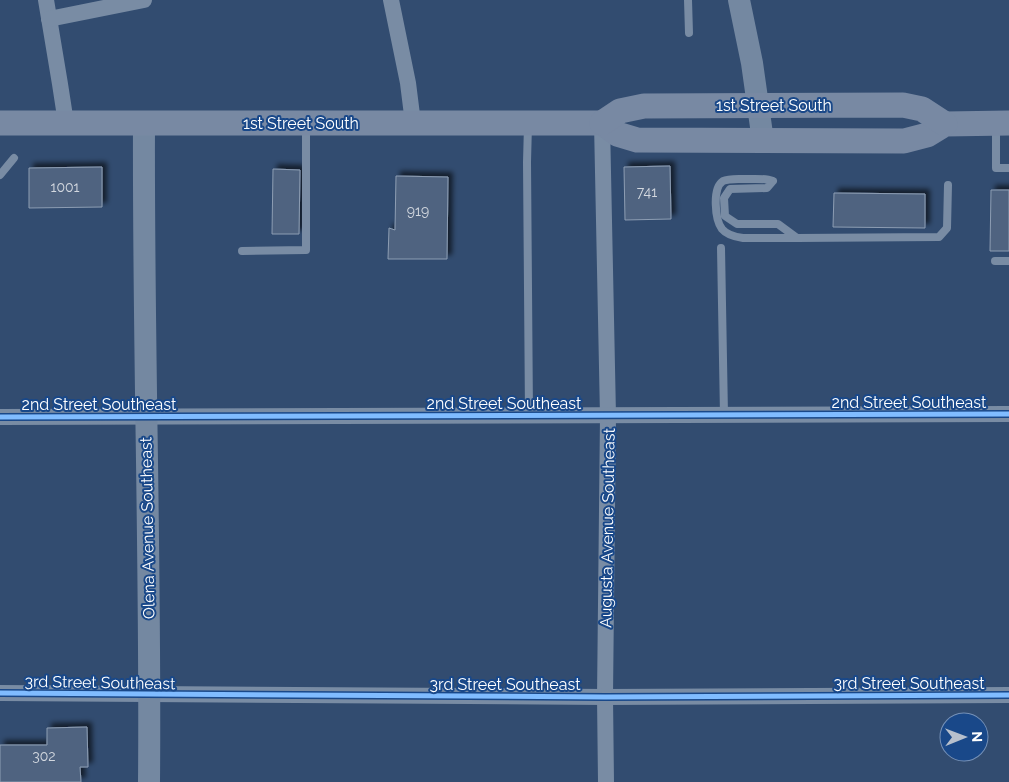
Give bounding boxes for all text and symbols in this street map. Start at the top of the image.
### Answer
street label: 1st Street South [716,96,832,115]
street label: 1st Street South [243,114,359,133]
house number: 1001 [50,179,80,195]
house number: 741 [637,184,657,200]
house number: 919 [407,203,429,219]
street label: 2nd Street Southeast [832,393,987,412]
street label: 2nd Street Southeast [427,394,582,413]
street label: 2nd Street Southeast [22,395,177,414]
street label: Augusta Avenue Southeast [596,427,619,628]
street label: Olena Avenue Southeast [136,436,159,619]
street label: 3rd Street Southeast [24,672,176,693]
street label: 3rd Street Southeast [833,674,985,693]
street label: 3rd Street Southeast [429,675,581,694]
north arrow [939,712,989,762]
text: N [969,731,985,742]
house number: 302 [32,748,56,764]

